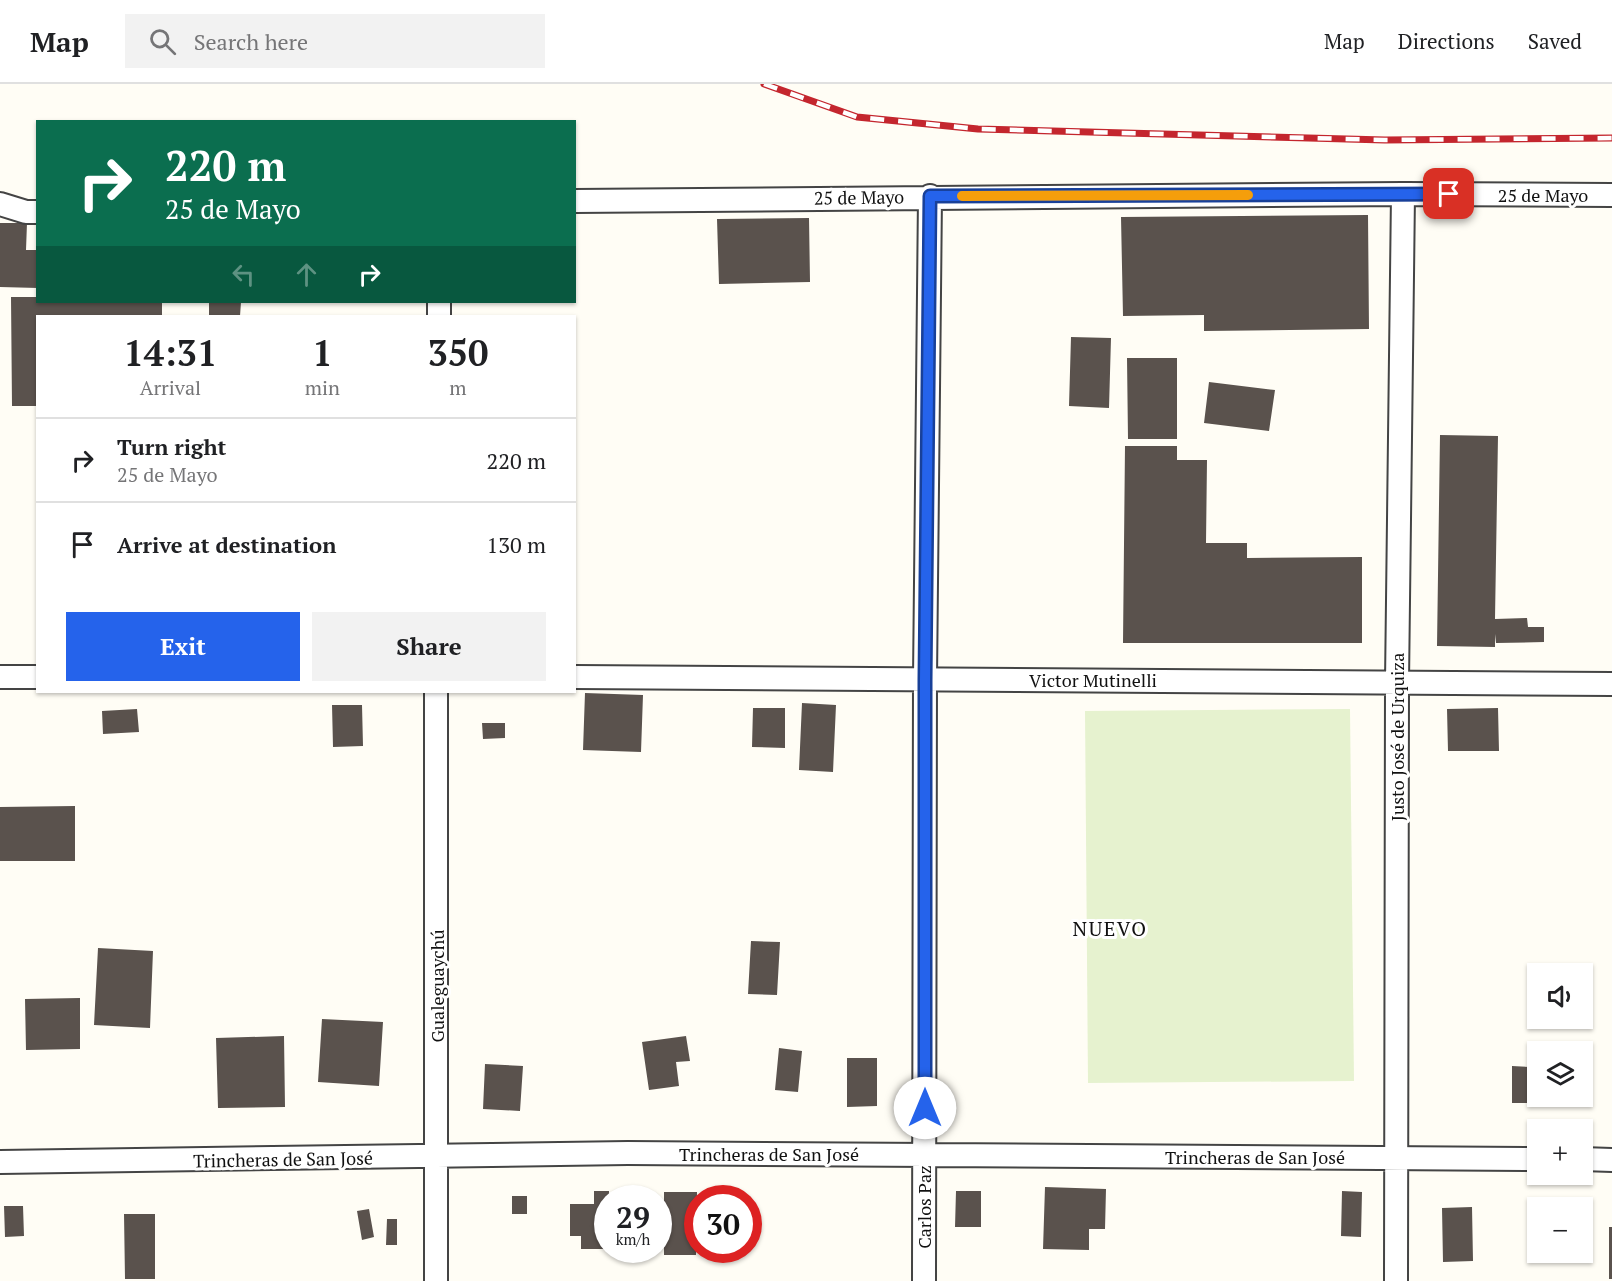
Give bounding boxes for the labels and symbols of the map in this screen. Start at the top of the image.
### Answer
pin [1423,168,1474,219]
street label: 25 de Mayo [1498,183,1588,207]
street label: 25 de Mayo [814,184,904,210]
street label: Justo José de Urquiza [1385,653,1409,821]
street label: Victor Mutinelli [1029,668,1157,692]
district label: NUEVO [1073,915,1147,942]
street label: Gualeguaychú [425,929,449,1043]
position arrow [893,1076,957,1140]
street label: Trincheras de San José [679,1142,859,1166]
street label: Trincheras de San José [193,1145,373,1173]
street label: Trincheras de San José [1165,1145,1345,1169]
street label: Carlos Paz [912,1165,936,1249]
speed limit sign: 30 [684,1185,762,1263]

